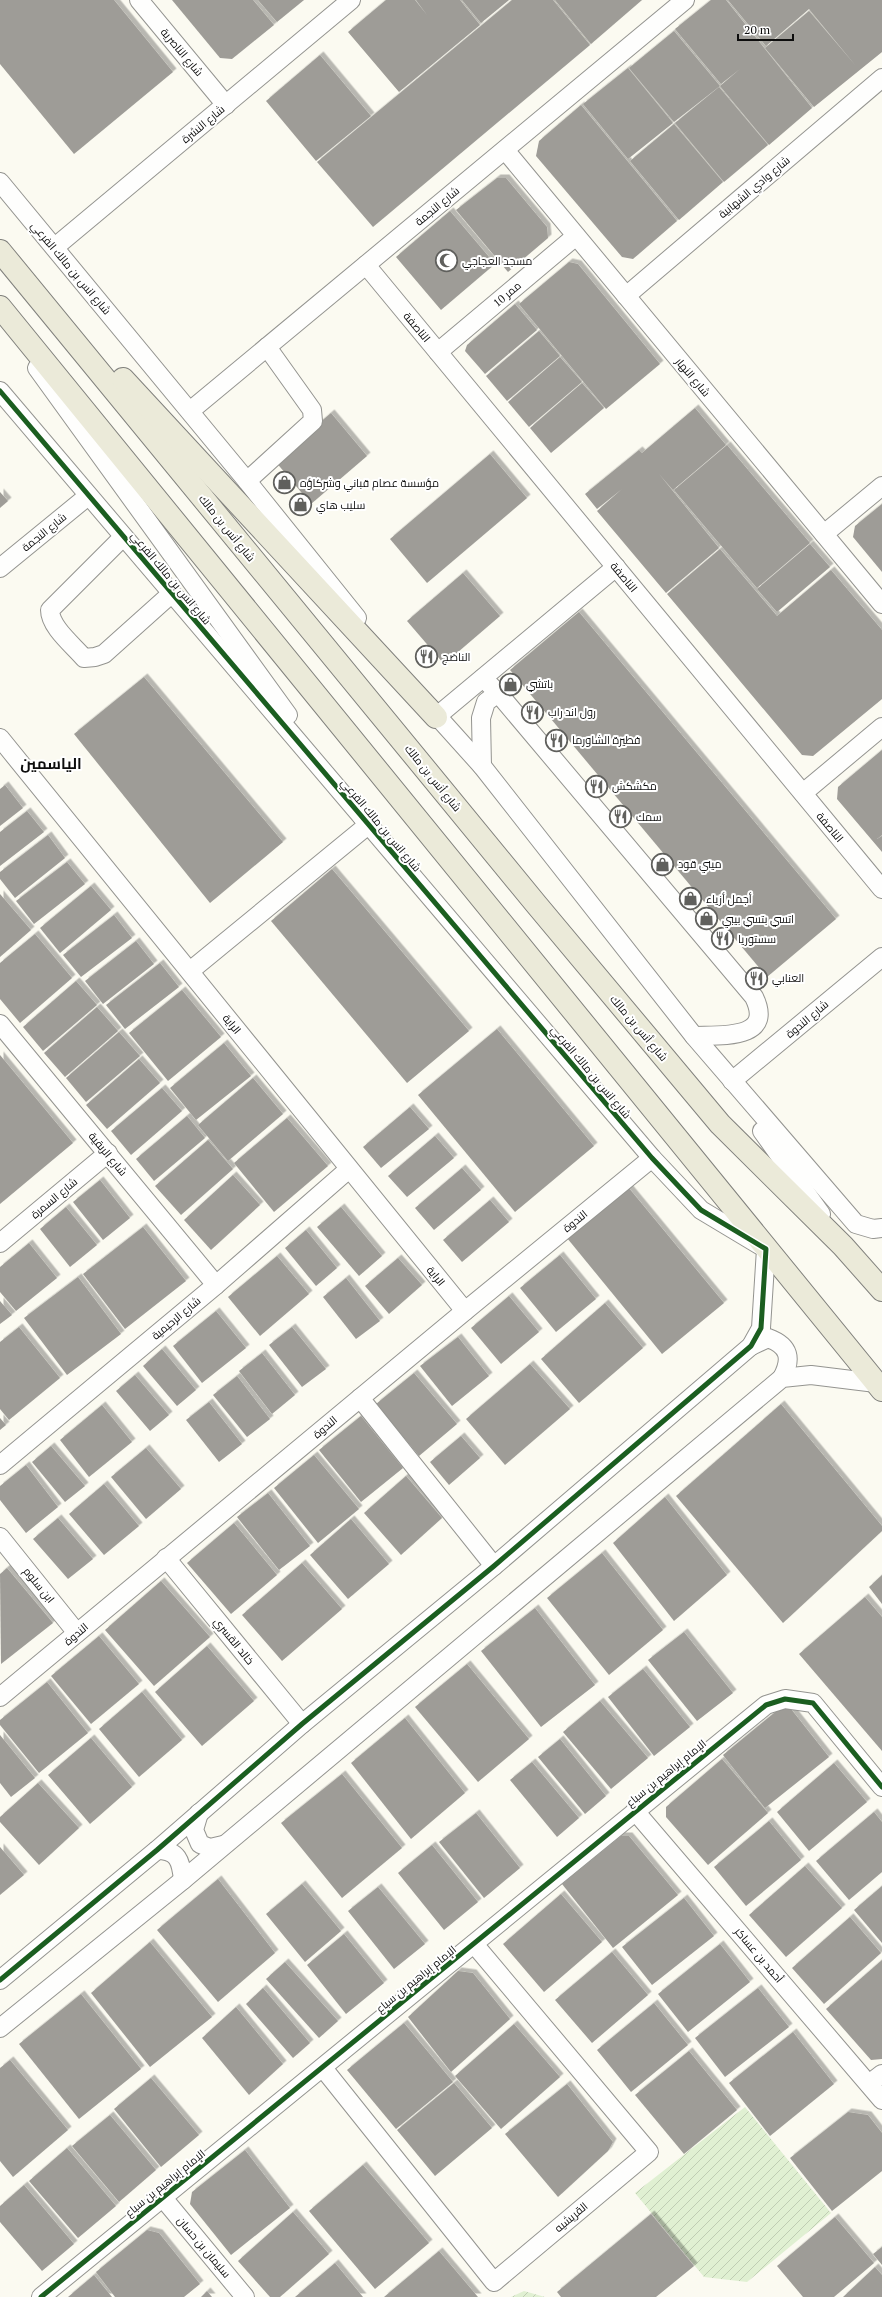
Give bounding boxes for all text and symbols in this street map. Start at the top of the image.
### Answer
scale bar [738,16,793,42]
text: 20 m [744,22,771,37]
street label: شارع الناصرية [157,25,206,80]
street label: شارع النشرة [179,102,228,147]
street label: شارع وادي الشهابية [715,153,794,223]
street label: شارع النجمة [412,183,463,229]
street label: شارع انس بن مالك الفرعي [26,219,114,319]
mosque icon: مسجد العجاجي [433,248,459,274]
place label: مسجد العجاجي [462,254,532,270]
street label: ممر 10 [490,278,524,310]
street label: الناصفة [400,309,434,345]
street label: شارع النهار [671,354,713,400]
shop icon: مؤسسة عصام قباني وشركاؤه [271,470,297,496]
place label: مؤسسة عصام قباني وشركاؤه [300,476,439,492]
street label: شارع أنس بن مالك [195,492,258,565]
shop icon: سليب هاي [288,492,314,518]
place label: سليب هاي [316,498,365,514]
street label: شارع النجمة [19,510,70,555]
street label: شارع انس بن مالك الفرعي [126,529,214,629]
street label: الناصفة [607,559,641,595]
restaurant icon: الناضج [414,644,440,670]
place label: الناضج [442,650,470,665]
shop icon: باتشي [497,671,523,697]
place label: باتشي [526,677,553,692]
restaurant icon: رول اند راب [520,699,546,725]
place label: رول اند راب [548,705,596,719]
restaurant icon: فطيرة الشاورما [544,727,570,753]
place label: فطيرة الشاورما [572,733,640,747]
street label: شارع أنس بن مالك [401,742,464,815]
district label: الياسمين [20,753,82,773]
restaurant icon: مكشكش [583,773,609,799]
street label: شارع انس بن مالك الفرعي [336,776,424,876]
place label: مكشكش [612,779,657,793]
restaurant icon: سمك [608,804,634,830]
street label: الناصفة [813,809,847,845]
place label: سمك [636,810,662,824]
shop icon: ميني قود [649,851,675,877]
place label: ميني قود [678,857,722,873]
shop icon: أجمل أزياء [678,886,704,912]
place label: أجمل أزياء [706,892,752,906]
shop icon: اتسي بتسي بيبي [693,906,719,932]
place label: اتسي بتسي بيبي [722,912,794,928]
restaurant icon: سستوريا [710,926,736,952]
place label: سستوريا [738,932,776,946]
restaurant icon: العنابي [744,965,770,991]
place label: العنابي [772,971,804,987]
street label: شارع أنس بن مالك [607,992,671,1065]
street label: شارع الندوة [783,997,832,1042]
street label: الراية [220,1011,244,1037]
street label: شارع انس بن مالك الفرعي [546,1023,634,1123]
street label: شارع الربقية [85,1129,130,1179]
street label: شارع السمرة [28,1174,81,1222]
street label: الندوة [560,1207,590,1235]
street label: الراية [424,1263,448,1289]
street label: شارع الرحيمية [149,1293,204,1343]
street label: الندوة [310,1413,340,1441]
street label: ابن سلوم [20,1564,58,1606]
street label: خالد القسري [209,1615,257,1669]
street label: الندوة [61,1620,91,1648]
street label: الإمام إبراهيم بن سباع [623,1736,709,1810]
street label: أحمد بن عساكر [731,1924,786,1985]
street label: الإمام إبراهيم بن سباع [373,1942,459,2016]
street label: الإمام إبراهيم بن سباع [122,2146,208,2220]
street label: القريشيه [551,2199,591,2235]
street label: سليمان بن حسان [174,2213,234,2281]

